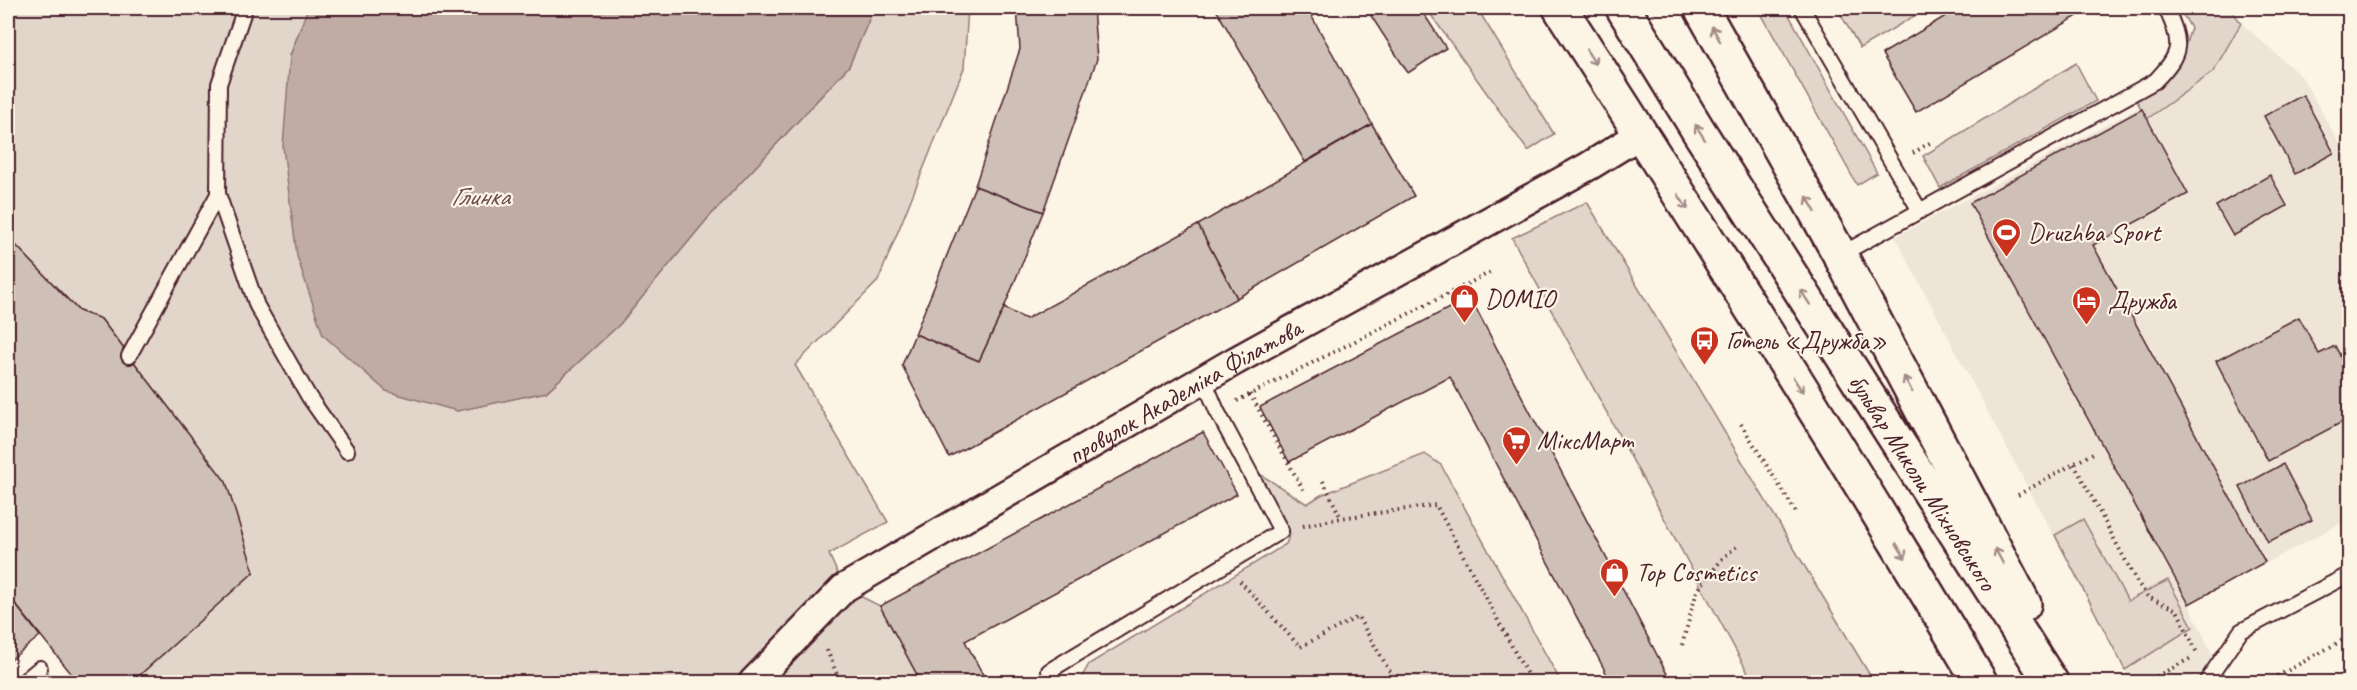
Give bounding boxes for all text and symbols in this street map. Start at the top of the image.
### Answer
one-way arrow [1710,26,1722,43]
one-way arrow [1585,48,1598,65]
one-way arrow [1693,124,1705,141]
water label: Глинка [451,179,511,213]
one-way arrow [1678,193,1690,210]
one-way arrow [1805,196,1817,213]
sports icon: Druzhba Sport [1991,216,2023,258]
place label: Druzhba Sport [2028,216,2162,249]
shop icon: DOMIO [1448,282,1480,324]
place label: DOMIO [1485,282,1558,315]
hotel icon: Дружба [2071,284,2103,326]
place label: Дружба [2108,284,2178,317]
one-way arrow [1798,288,1811,305]
street label: провулок Академіка Філатова [1061,310,1309,471]
bus stop icon: Готель «Дружба» [1689,324,1721,366]
place label: Готель «Дружба» [1726,324,1887,357]
street label: бульвар Миколи Міхновського [1842,367,2006,598]
one-way arrow [1902,375,1913,393]
one-way arrow [1792,376,1804,393]
supermarket icon: МіксМарт [1500,424,1532,466]
place label: МіксМарт [1537,424,1634,457]
one-way arrow [1894,542,1907,559]
one-way arrow [1993,548,2004,566]
shop icon: Top Cosmetics [1599,556,1631,598]
place label: Top Cosmetics [1636,556,1758,589]

